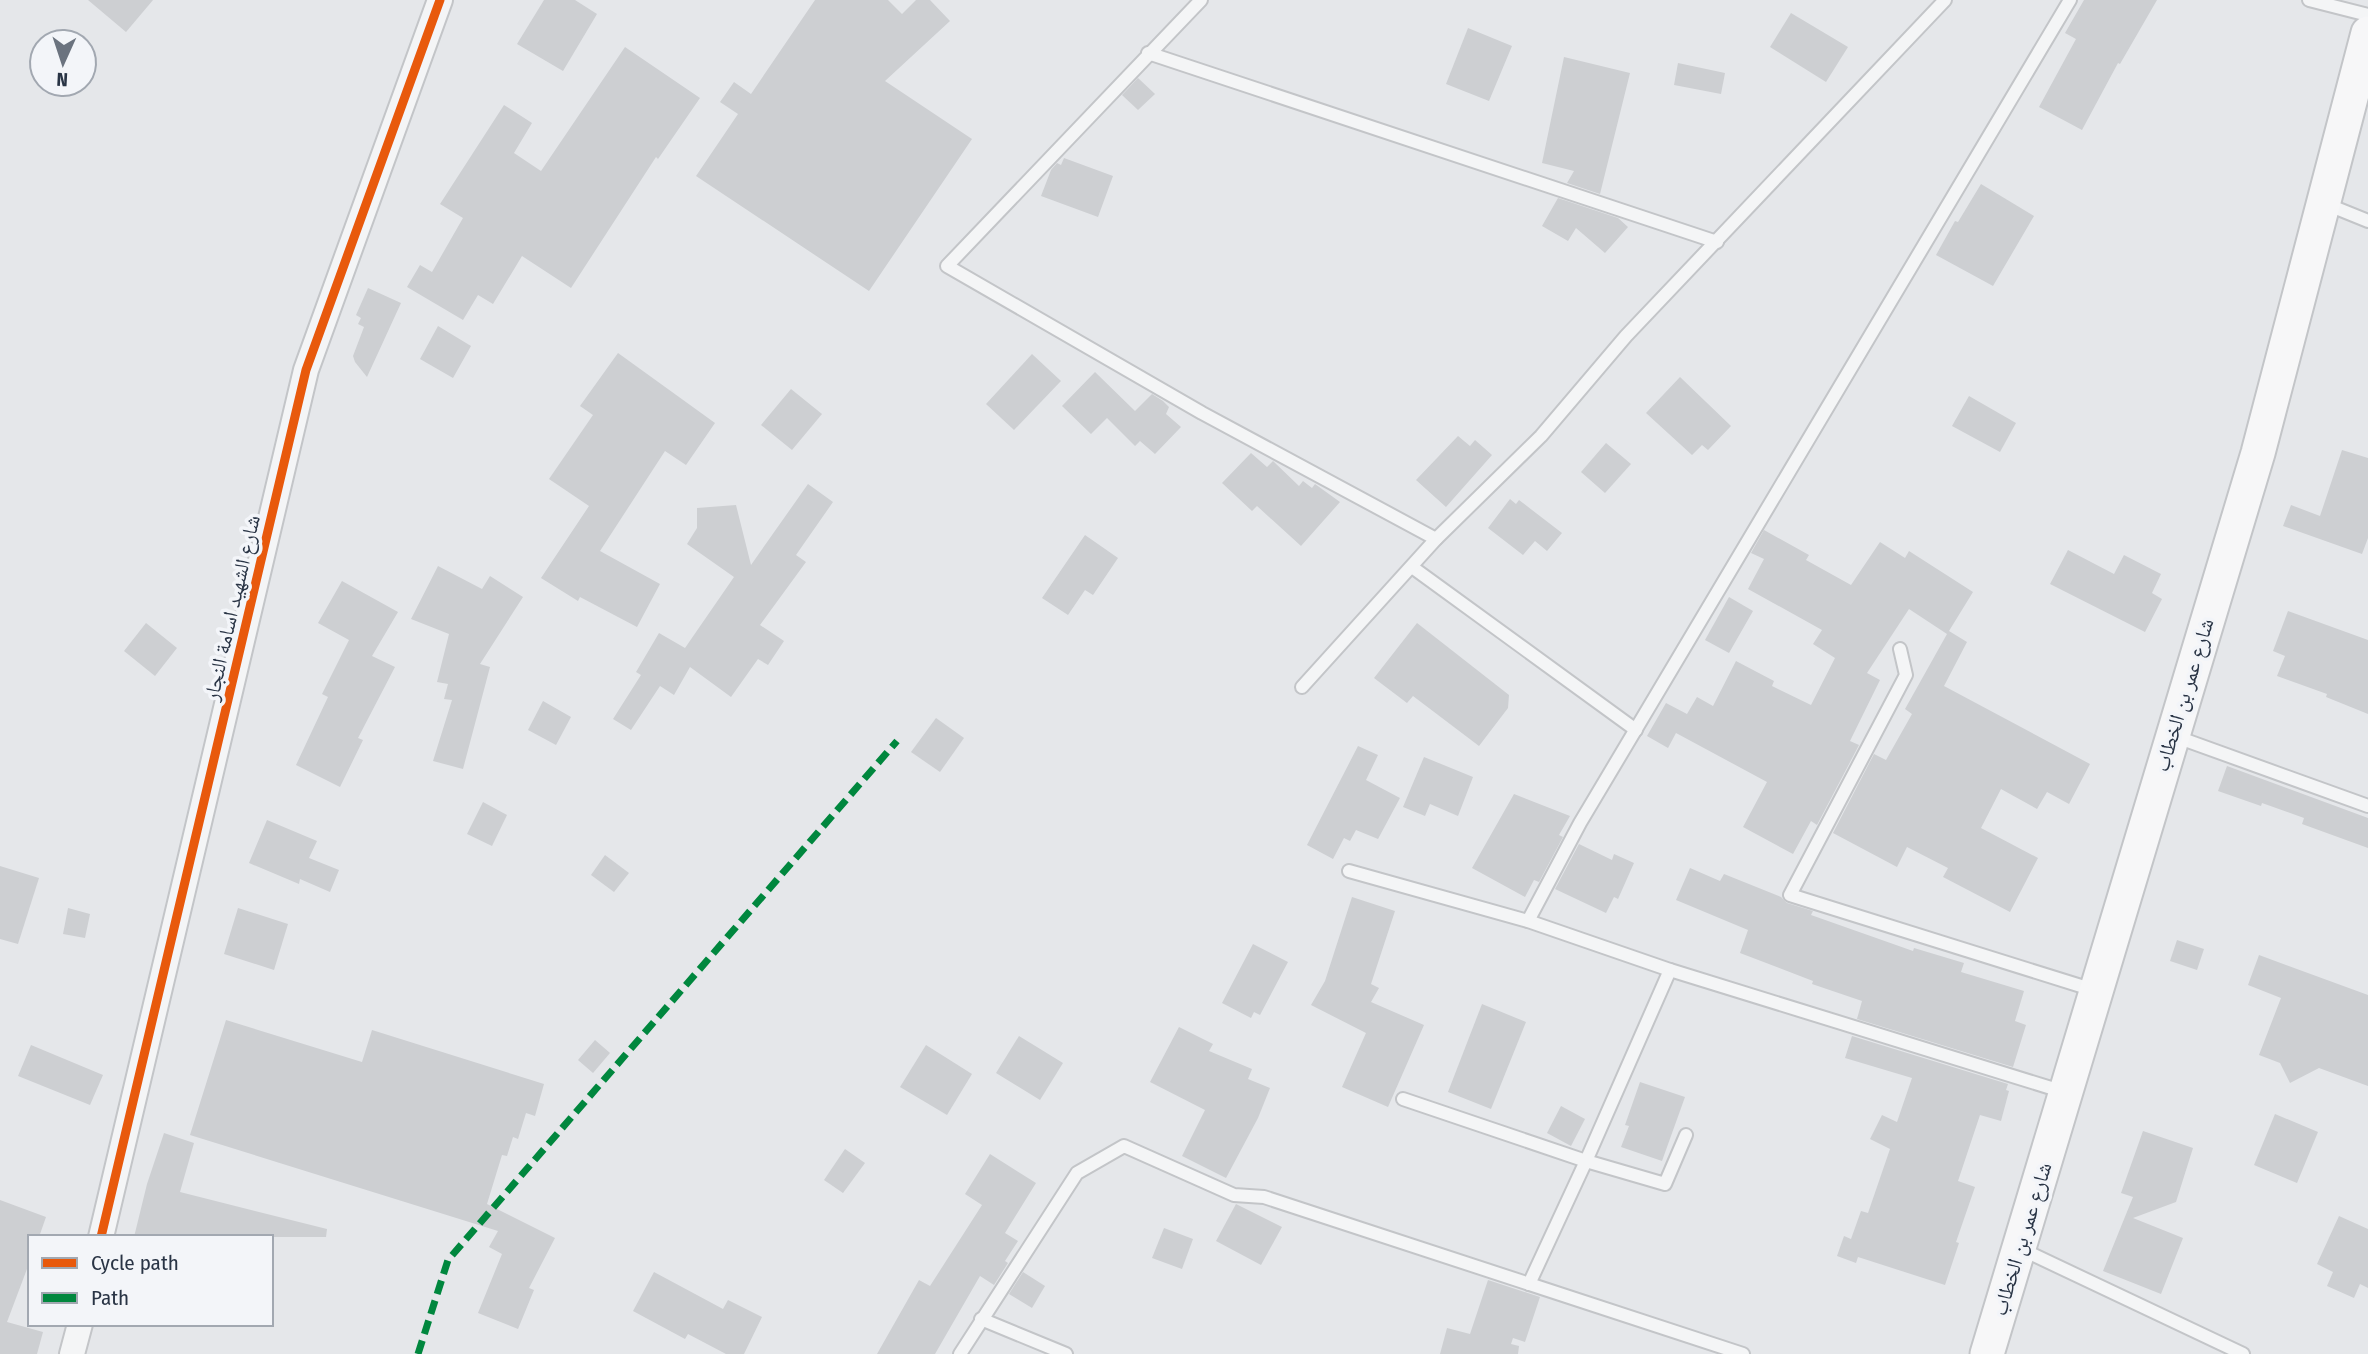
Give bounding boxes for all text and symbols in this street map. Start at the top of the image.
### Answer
north arrow [28,28,98,98]
text: N [56,68,68,91]
street label: شارع الشهيد اسامة النجار [198,513,266,704]
street label: شارع عمر بن الخطاب [2148,615,2220,775]
street label: شارع عمر بن الخطاب [1986,1159,2058,1319]
legend [28,1235,273,1326]
text: Cycle path [91,1250,179,1276]
text: Path [91,1285,129,1311]

